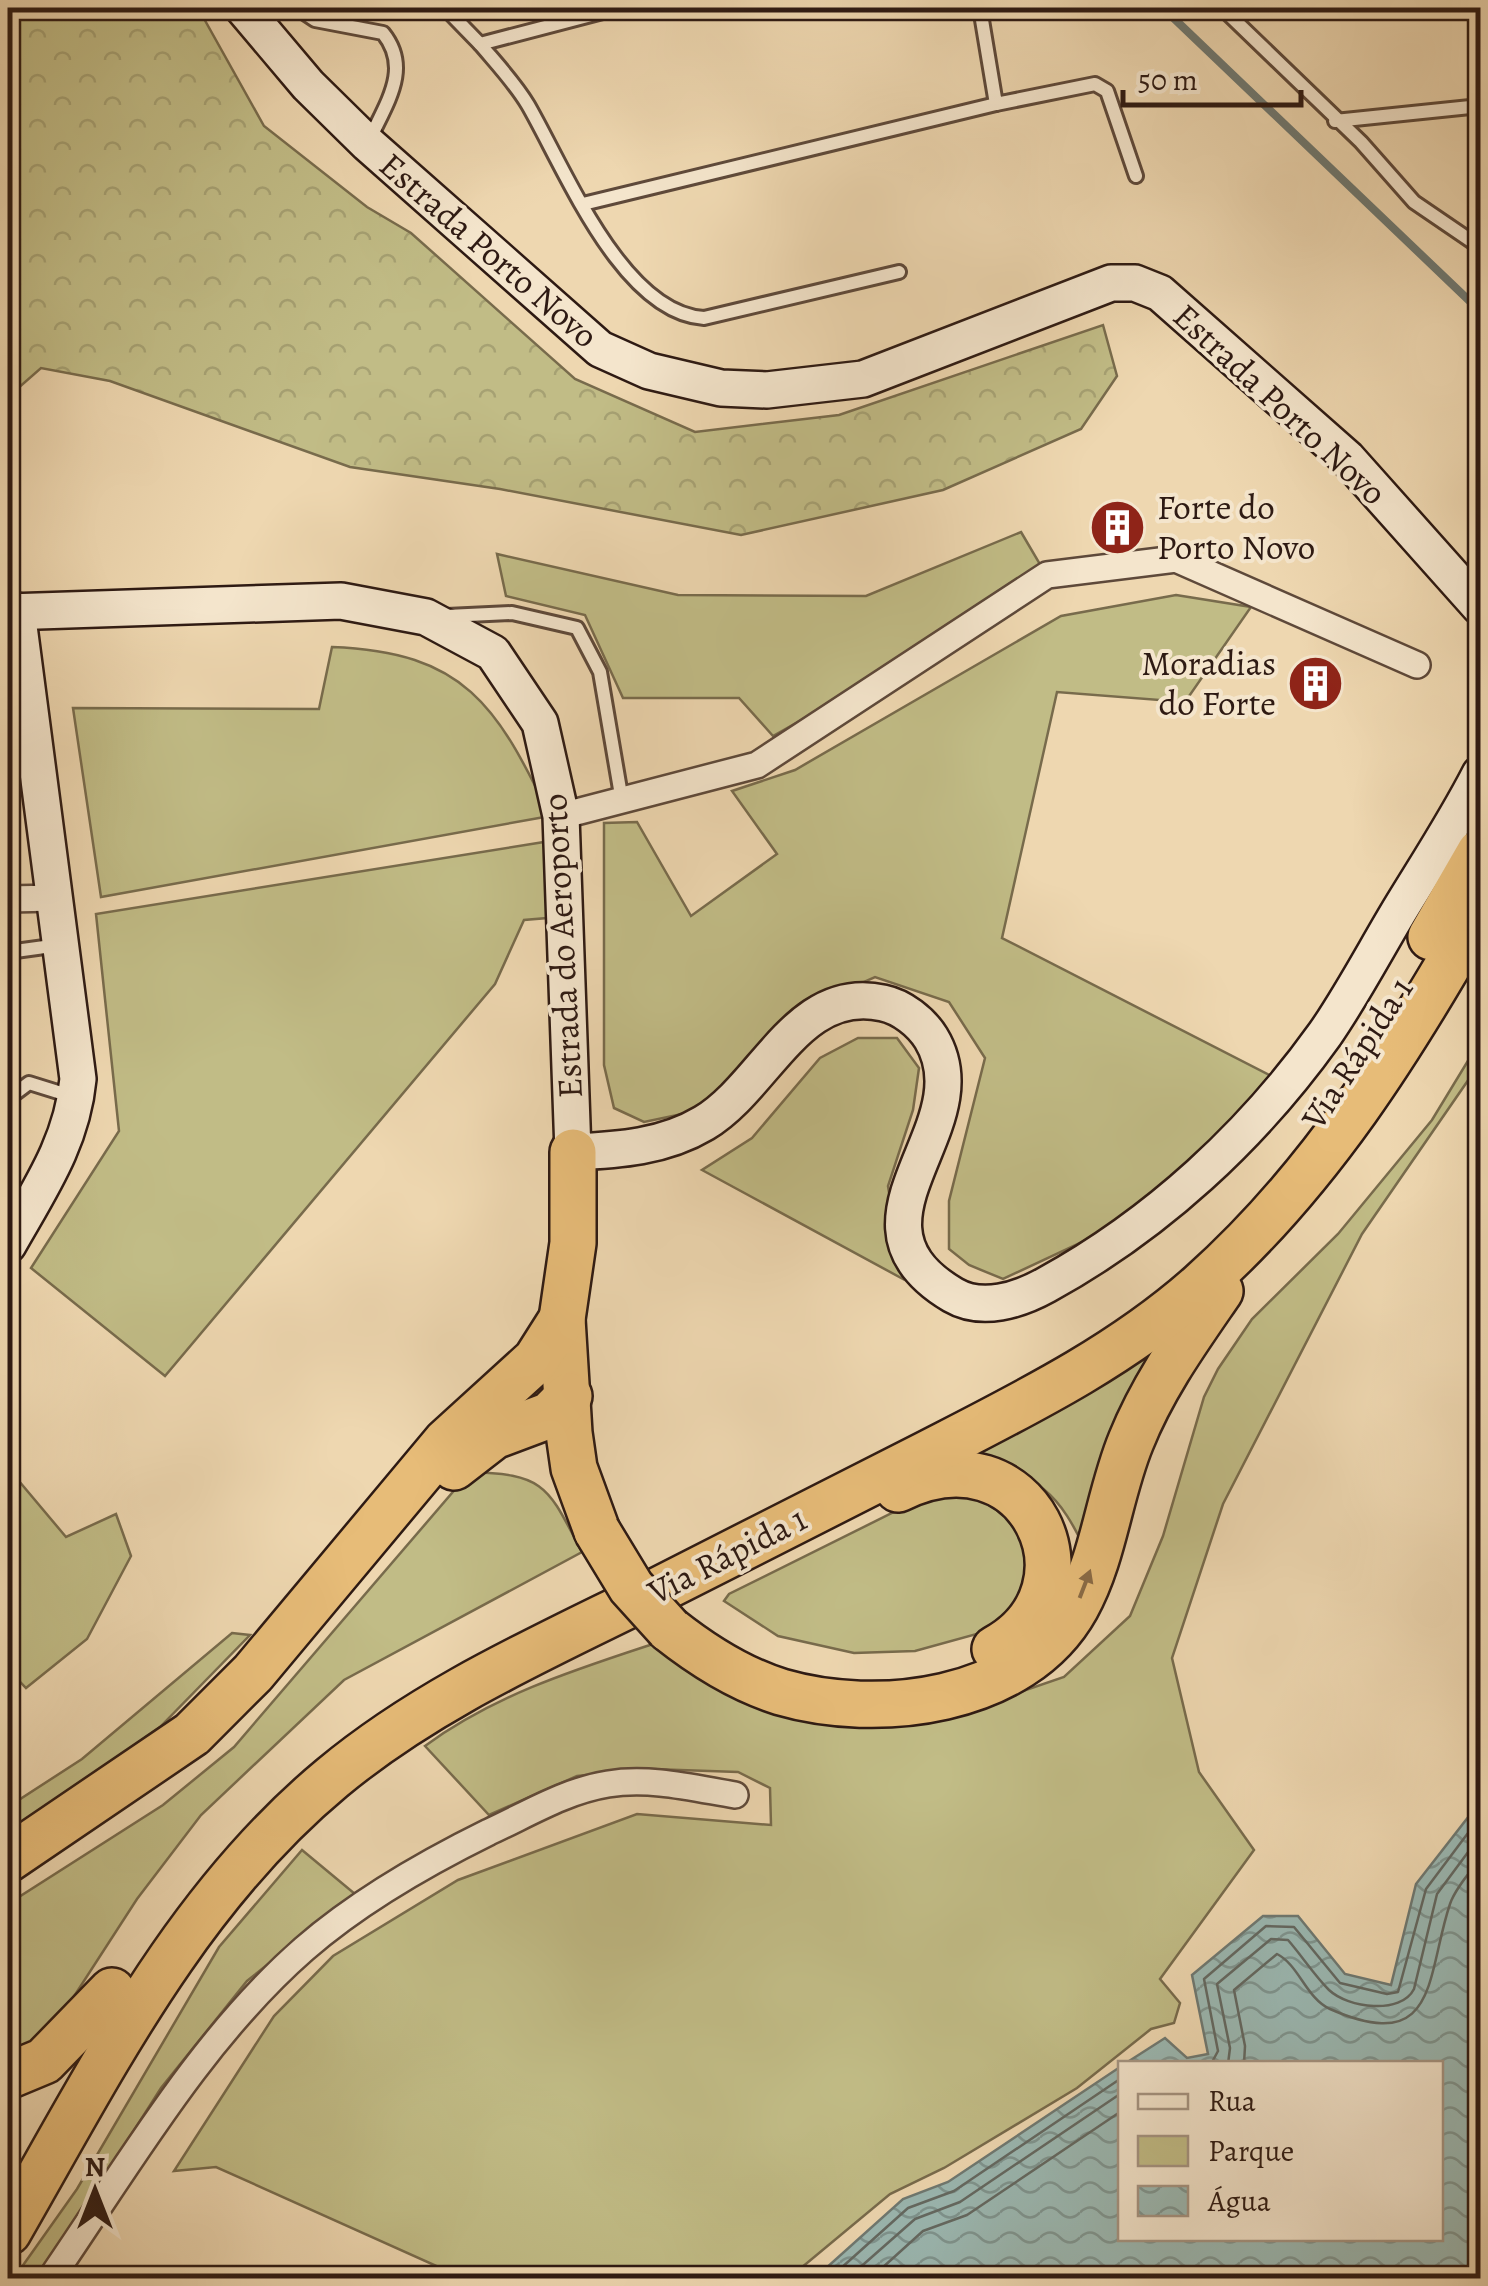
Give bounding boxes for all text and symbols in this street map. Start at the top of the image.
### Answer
scale bar [1123,45,1300,107]
text: 50 m [1138,60,1198,100]
street label: Estrada Porto Novo [369,141,609,359]
street label: Estrada Porto Novo [1163,292,1397,516]
place label: Forte do Porto Novo [1157,483,1315,571]
building icon: Forte do Porto Novo [1088,497,1148,557]
place label: Moradias do Forte [1141,639,1276,727]
building icon: Moradias do Forte [1285,653,1345,713]
street label: Estrada do Aeroporto [530,792,594,1100]
street label: Via Rápida 1 [1289,968,1424,1139]
street label: Via Rápida 1 [638,1494,815,1616]
one-way arrow [1078,1569,1093,1599]
legend [1118,2061,1443,2241]
text: Rua [1208,2081,1256,2121]
text: Parque [1208,2131,1294,2171]
north arrow [45,2141,145,2241]
text: N [85,2148,105,2186]
text: Água [1207,2181,1271,2221]

